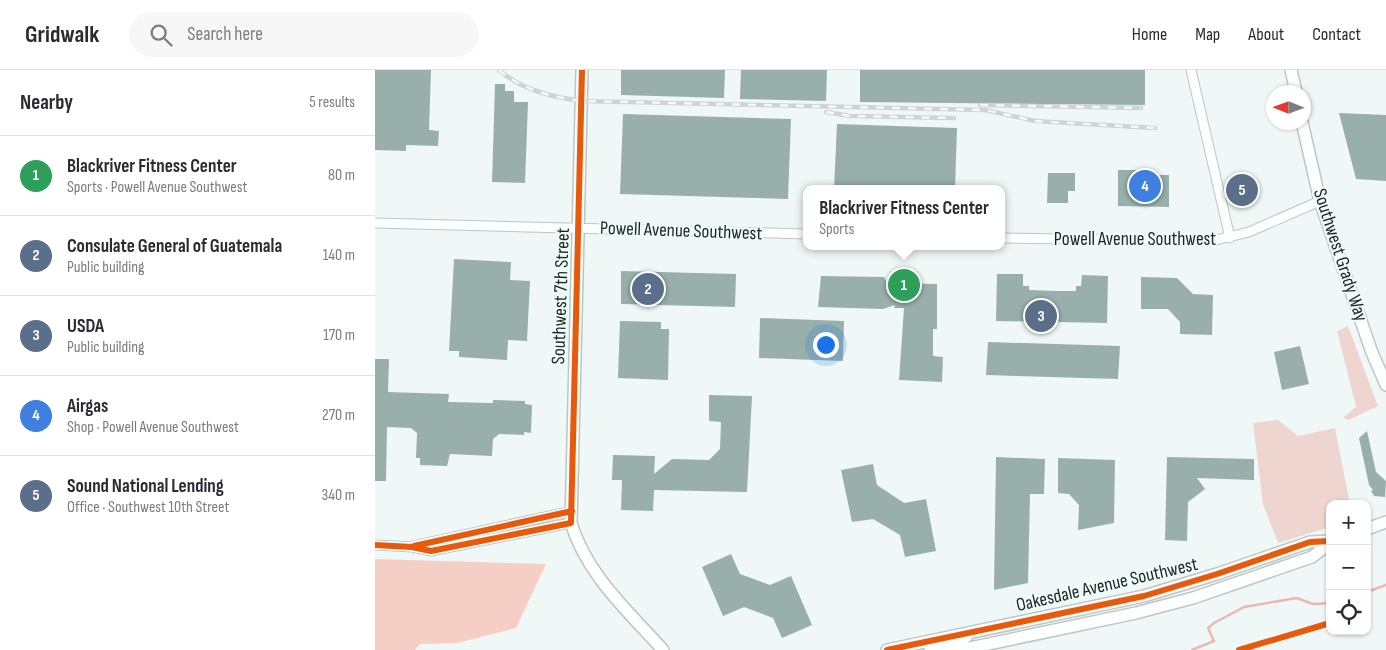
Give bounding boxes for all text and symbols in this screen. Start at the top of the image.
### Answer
search box [129,12,479,57]
text: Gridwalk [25,20,99,49]
icon: search [147,21,175,49]
text: Search here [187,23,263,46]
text: Home [1132,24,1167,45]
text: Map [1195,24,1220,45]
text: About [1248,24,1284,45]
text: Contact [1312,24,1361,45]
north arrow [1266,85,1311,130]
text: Nearby [20,90,73,115]
text: 5 results [309,93,355,112]
text: Blackriver Fitness Center [67,155,237,178]
text: 1 [33,166,39,185]
text: 80 m [328,166,355,185]
pin: 4 [1129,167,1161,205]
pin: 5 [1226,171,1258,209]
text: Sports · Powell Avenue Southwest [67,178,247,197]
popup [803,185,1005,250]
street label: Southwest Grady Way [1308,186,1373,325]
text: Blackriver Fitness Center [819,197,989,220]
street label: Powell Avenue Southwest [599,217,763,245]
text: Sports [819,220,855,239]
street label: Southwest 7th Street [547,227,575,365]
street label: Powell Avenue Southwest [1054,228,1216,251]
text: Consulate General of Guatemala [67,235,282,258]
text: 2 [32,246,40,265]
text: 140 m [323,246,355,265]
text: Public building [67,258,144,277]
pin: 1 [888,266,920,304]
pin: 2 [632,270,664,308]
pin: 3 [1025,297,1057,335]
text: USDA [67,315,104,338]
text: 3 [32,326,40,345]
text: 170 m [323,326,355,345]
your location [813,332,839,358]
text: Public building [67,338,144,357]
text: Airgas [67,395,108,418]
text: 4 [32,406,40,425]
text: 270 m [322,406,355,425]
text: Shop · Powell Avenue Southwest [67,418,239,437]
text: Sound National Lending [67,475,224,498]
text: 5 [32,486,40,505]
text: 340 m [322,486,355,505]
text: Office · Southwest 10th Street [67,498,229,517]
map controls [1326,500,1371,635]
button: + [1326,500,1371,545]
button: − [1326,545,1371,590]
street label: Oakesdale Avenue Southwest [1014,553,1200,617]
button: locate [1326,590,1371,635]

